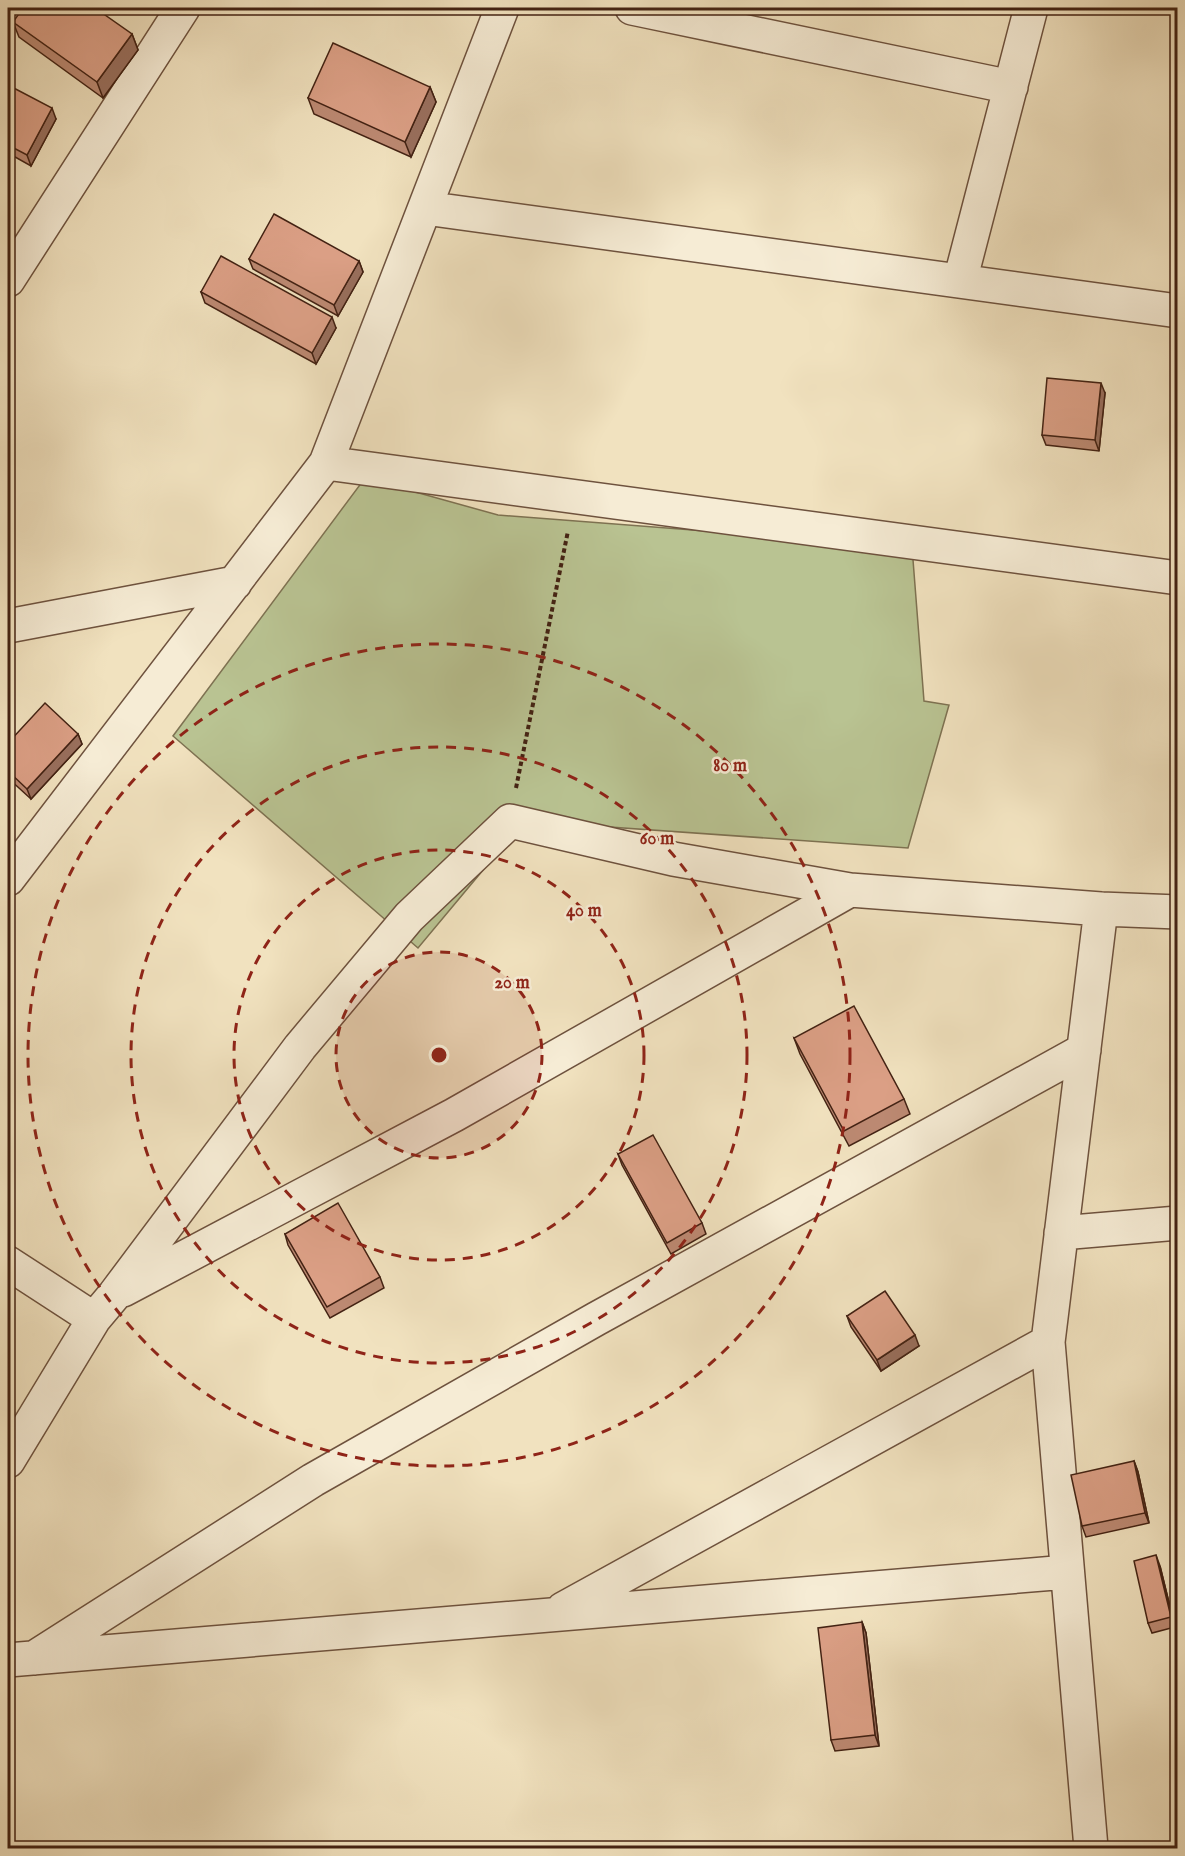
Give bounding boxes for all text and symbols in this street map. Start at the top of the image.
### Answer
text: 80 m [713,755,747,778]
text: 60 m [640,828,674,851]
text: 40 m [566,900,602,923]
text: 20 m [494,972,530,995]
centre of rings [429,1045,449,1065]

